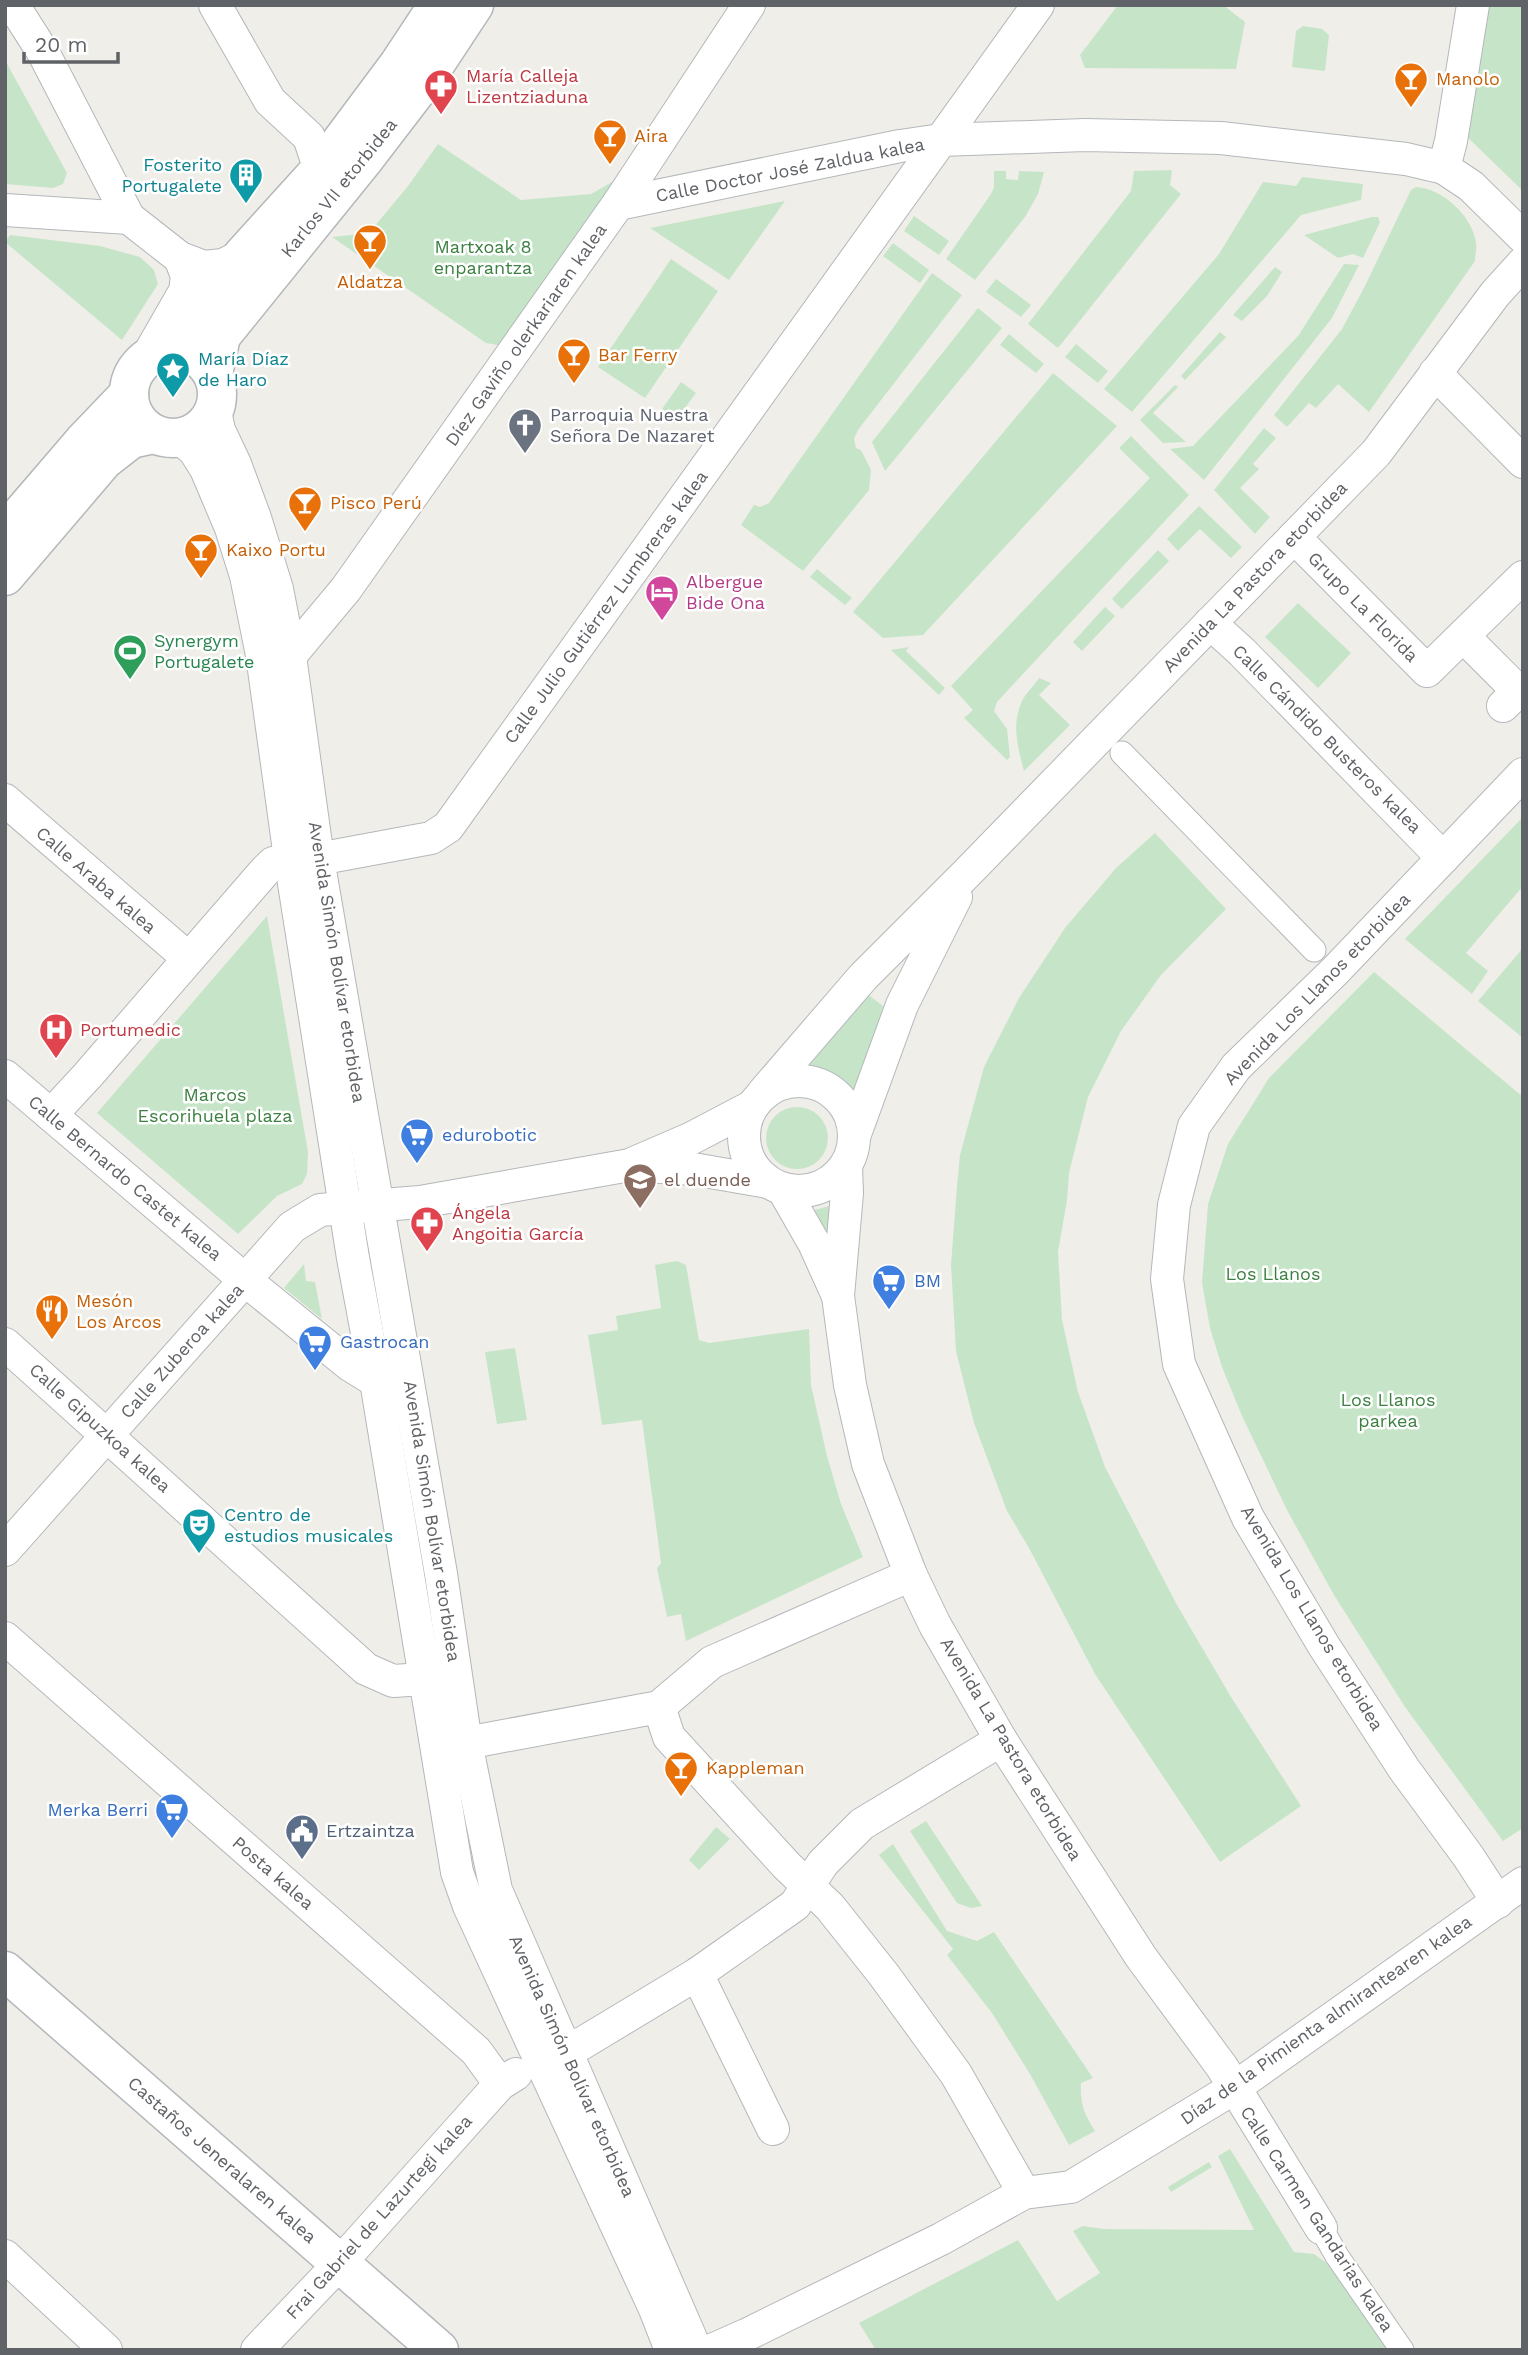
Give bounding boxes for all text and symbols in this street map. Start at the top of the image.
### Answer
scale bar [24,21,119,65]
text: 20 m [35,32,87,57]
bar icon: Manolo [1392,60,1430,109]
place label: María Calleja Lizentziaduna [466,65,588,107]
pharmacy icon: María Calleja Lizentziaduna [422,67,460,116]
place label: Manolo [1436,68,1500,89]
street label: Karlos VII etorbidea [276,114,401,261]
bar icon: Aira [591,117,629,166]
place label: Aira [634,125,668,146]
street label: Calle Doctor José Zaldua kalea [654,133,926,206]
place label: Fosterito Portugalete [122,154,222,196]
building icon: Fosterito Portugalete [227,156,265,205]
street label: Díez Gaviño olerkariaren kalea [441,220,611,450]
bar icon: Aldatza [351,222,389,271]
park label: Martxoak 8 enparantza [434,236,532,278]
place label: Aldatza [337,271,403,292]
bar icon: Bar Ferry [555,336,593,385]
place label: Bar Ferry [598,344,678,365]
place label: María Díaz de Haro [198,348,289,390]
place icon: María Díaz de Haro [154,350,192,399]
place label: Parroquia Nuestra Señora De Nazaret [550,404,715,446]
church icon: Parroquia Nuestra Señora De Nazaret [506,406,544,455]
street label: Calle Julio Gutiérrez Lumbreras kalea [499,466,712,747]
street label: Avenida La Pastora etorbidea [1158,477,1351,676]
bar icon: Pisco Perú [286,484,324,533]
place label: Pisco Perú [330,492,422,513]
bar icon: Kaixo Portu [182,531,220,580]
place label: Kaixo Portu [226,539,326,560]
street label: Grupo La Florida [1304,547,1423,666]
place label: Albergue Bide Ona [686,571,765,613]
hotel icon: Albergue Bide Ona [643,573,681,622]
place label: Synergym Portugalete [154,630,254,672]
sports icon: Synergym Portugalete [111,632,149,681]
street label: Calle Cándido Busteros kalea [1229,640,1426,837]
street label: Avenida Simón Bolívar etorbidea [305,820,370,1104]
street label: Calle Araba kalea [32,822,161,937]
street label: Avenida Los Llanos etorbidea [1219,888,1414,1089]
hospital icon: Portumedic [37,1011,75,1060]
place label: Portumedic [80,1019,181,1040]
park label: Marcos Escorihuela plaza [138,1084,292,1126]
street label: Calle Bernardo Castet kalea [24,1091,226,1265]
supermarket icon: edurobotic [398,1116,436,1165]
place label: edurobotic [442,1124,537,1145]
school or university icon: el duende [621,1161,659,1210]
place label: el duende [664,1169,751,1190]
place label: Ángela Angoitia García [452,1202,584,1244]
pharmacy icon: Ángela Angoitia García [408,1204,446,1253]
supermarket icon: BM [870,1262,908,1311]
park label: Los Llanos [1226,1263,1320,1284]
place label: BM [914,1270,941,1291]
street label: Calle Zuberoa kalea [116,1279,248,1422]
place label: Mesón Los Arcos [76,1290,162,1332]
restaurant icon: Mesón Los Arcos [33,1292,71,1341]
supermarket icon: Gastrocan [296,1323,334,1372]
place label: Gastrocan [340,1331,430,1352]
street label: Calle Gipuzkoa kalea [25,1359,175,1497]
street label: Avenida Simón Bolívar etorbidea [400,1379,465,1663]
park label: Los Llanos parkea [1341,1389,1435,1431]
street label: Avenida Los Llanos etorbidea [1237,1501,1388,1734]
place label: Centro de estudios musicales [224,1504,393,1546]
theatre icon: Centro de estudios musicales [180,1506,218,1555]
street label: Avenida La Pastora etorbidea [936,1633,1087,1864]
bar icon: Kappleman [662,1749,700,1798]
place label: Kappleman [706,1757,805,1778]
supermarket icon: Merka Berri [153,1791,191,1840]
place label: Merka Berri [47,1799,148,1820]
public building icon: Ertzaintza [283,1812,321,1861]
place label: Ertzaintza [326,1820,415,1841]
street label: Posta kalea [228,1832,318,1914]
street label: Díaz de la Pimienta almirantearen kalea [1176,1910,1475,2129]
street label: Avenida Simón Bolívar etorbidea [505,1932,640,2200]
street label: Castaños Jeneralaren kalea [124,2072,321,2247]
street label: Calle Carmen Gandarias kalea [1236,2102,1398,2336]
street label: Frai Gabriel de Lazurtegi kalea [281,2110,476,2323]

